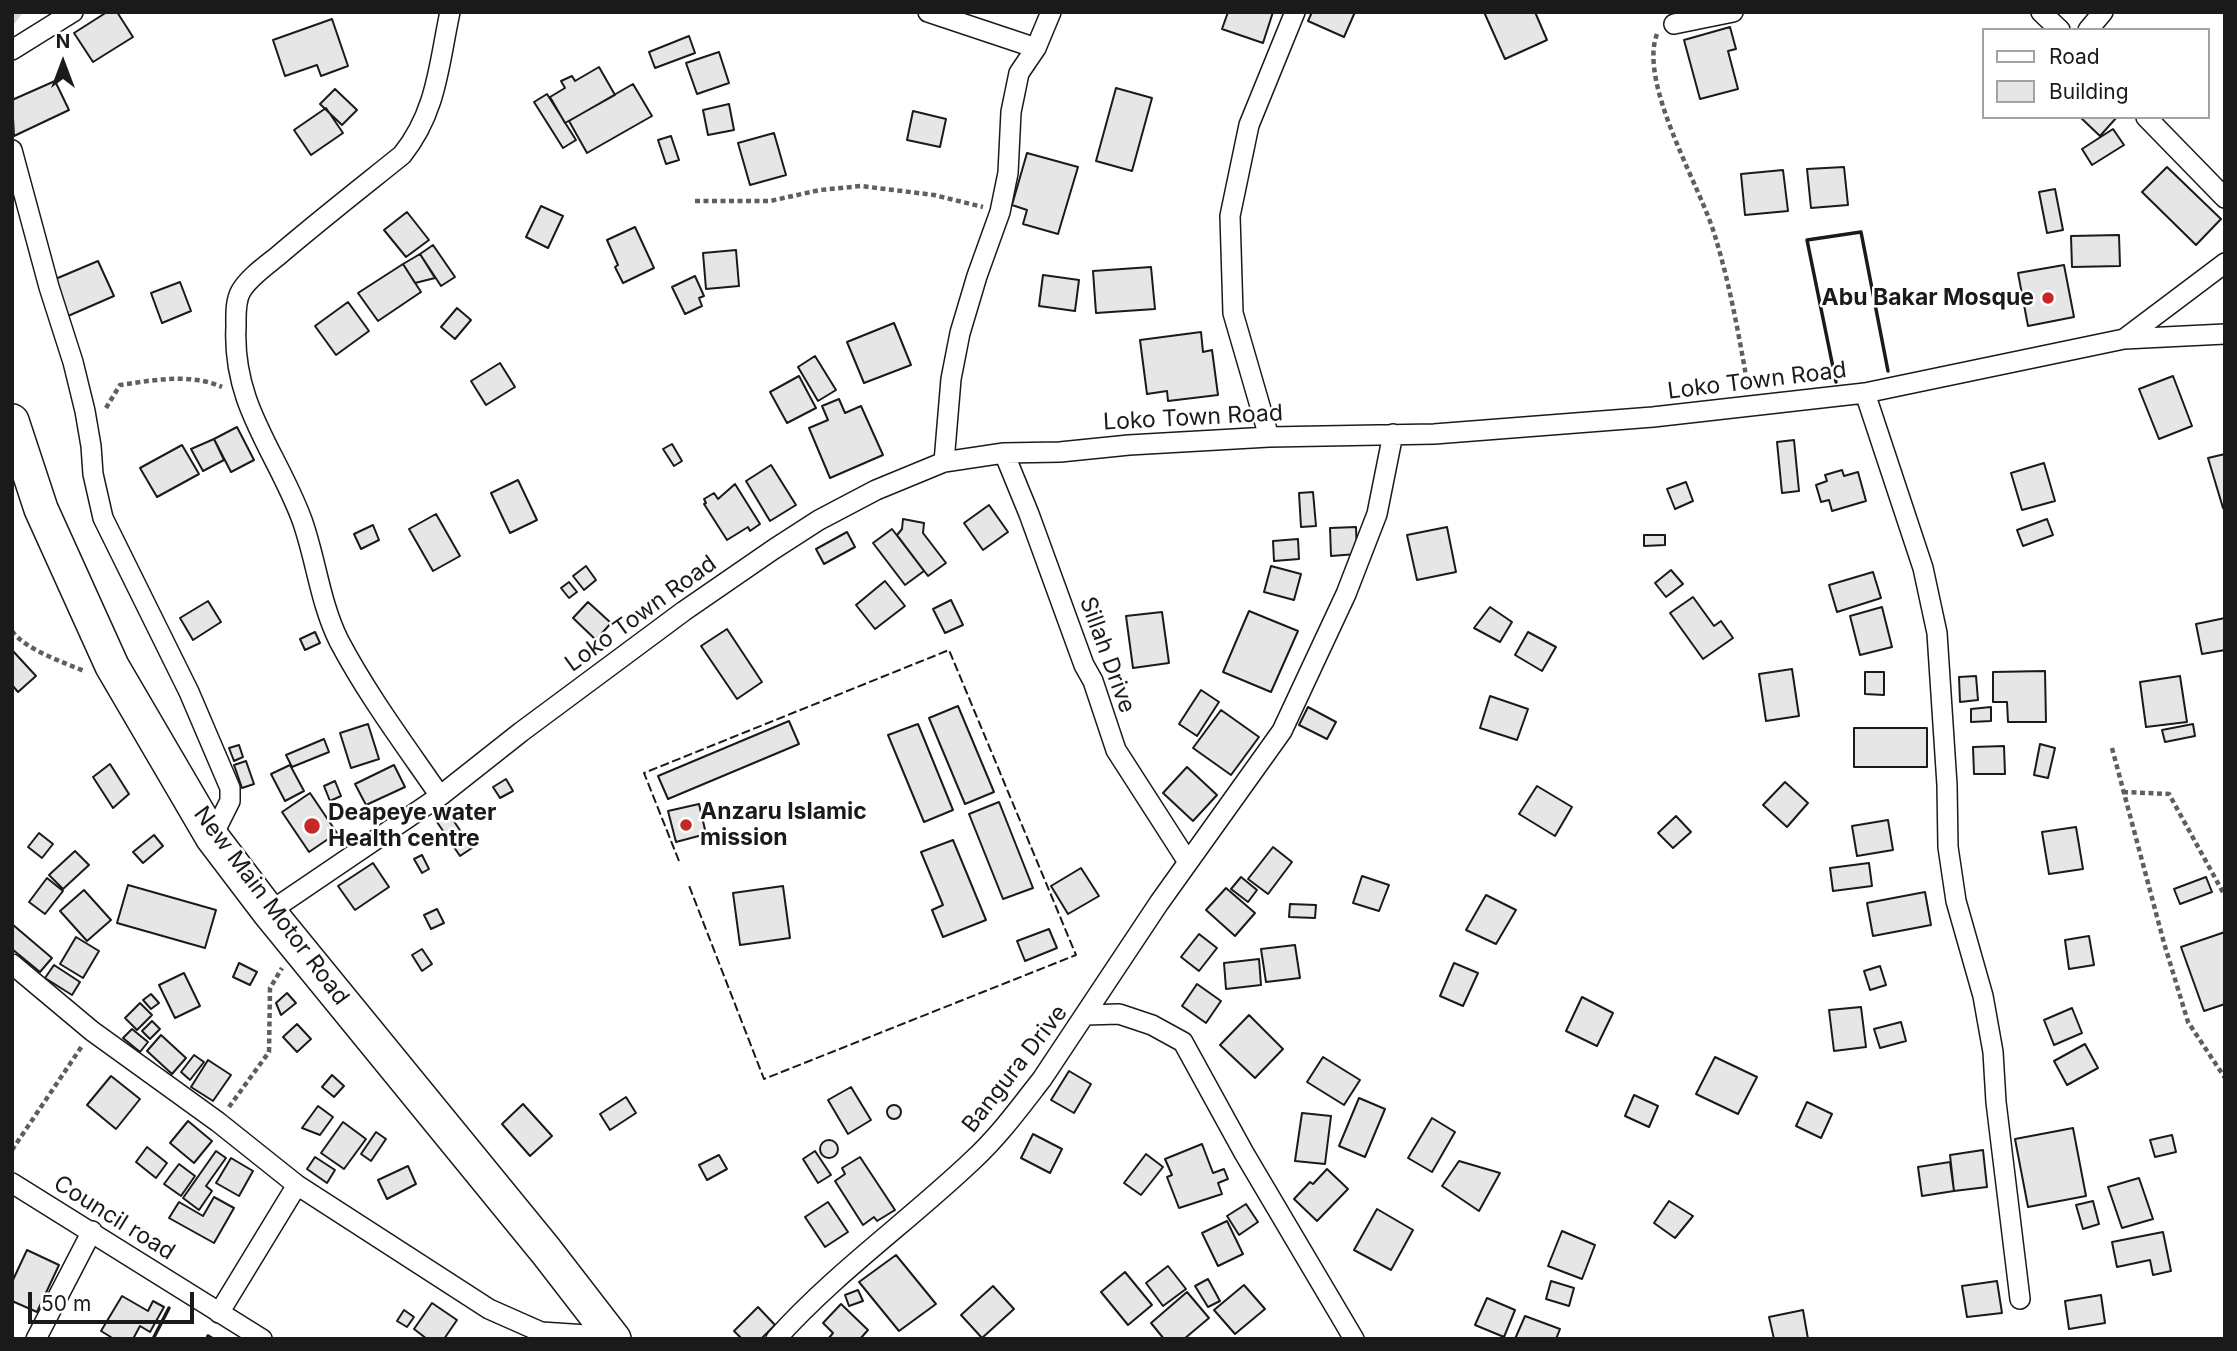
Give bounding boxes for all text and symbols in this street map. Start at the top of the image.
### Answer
north arrow [28,28,98,98]
legend [1982,28,2209,119]
text: N [56,30,70,53]
text: Road [2049,44,2100,69]
text: Building [2049,79,2129,104]
place label: Abu Bakar Mosque [1822,284,2034,312]
marker: Abu Bakar Mosque [2040,290,2056,306]
street label: Loko Town Road [1666,356,1848,406]
street label: Loko Town Road [1102,400,1284,436]
street label: Loko Town Road [560,550,722,678]
street label: Sillah Drive [1073,593,1141,717]
place label: Anzaru Islamic mission [700,798,867,852]
place label: Deapeye water Health centre [328,799,496,853]
street label: New Main Motor Road [187,801,355,1011]
marker: Deapeye water Health centre [302,816,322,836]
marker: Anzaru Islamic mission [678,817,694,833]
street label: Bangura Drive [957,1000,1073,1138]
street label: Council road [48,1170,180,1266]
scale bar [32,1278,198,1322]
text: 50 m [41,1291,91,1316]

